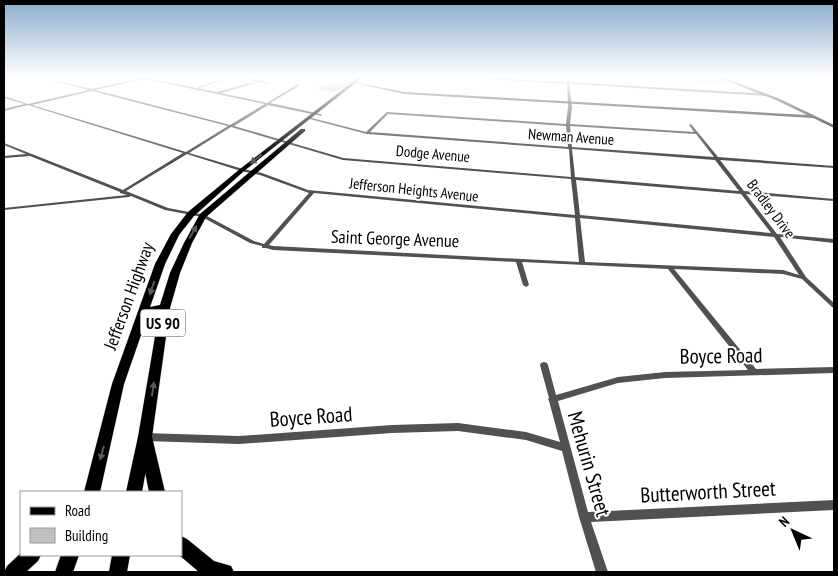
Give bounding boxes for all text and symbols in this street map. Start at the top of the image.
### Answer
street label: Newman Avenue [527,124,615,149]
street label: Dodge Avenue [395,141,471,166]
one-way arrow [250,153,263,164]
street label: Jefferson Heights Avenue [348,173,479,206]
street label: Bradley Drive [743,176,800,242]
one-way arrow [189,225,197,240]
street label: Saint George Avenue [330,225,460,252]
street label: Jefferson Highway [98,239,159,354]
one-way arrow [148,280,155,295]
road number: US 90 [140,309,186,336]
street label: Boyce Road [679,341,763,370]
one-way arrow [149,380,157,396]
street label: Boyce Road [269,400,353,433]
street label: Mehurin Street [562,408,617,520]
one-way arrow [98,445,106,460]
street label: Butterworth Street [640,474,776,509]
legend [20,491,182,556]
text: Road [65,501,91,520]
north arrow [768,506,818,556]
text: N [775,513,793,531]
text: Building [65,526,108,545]

